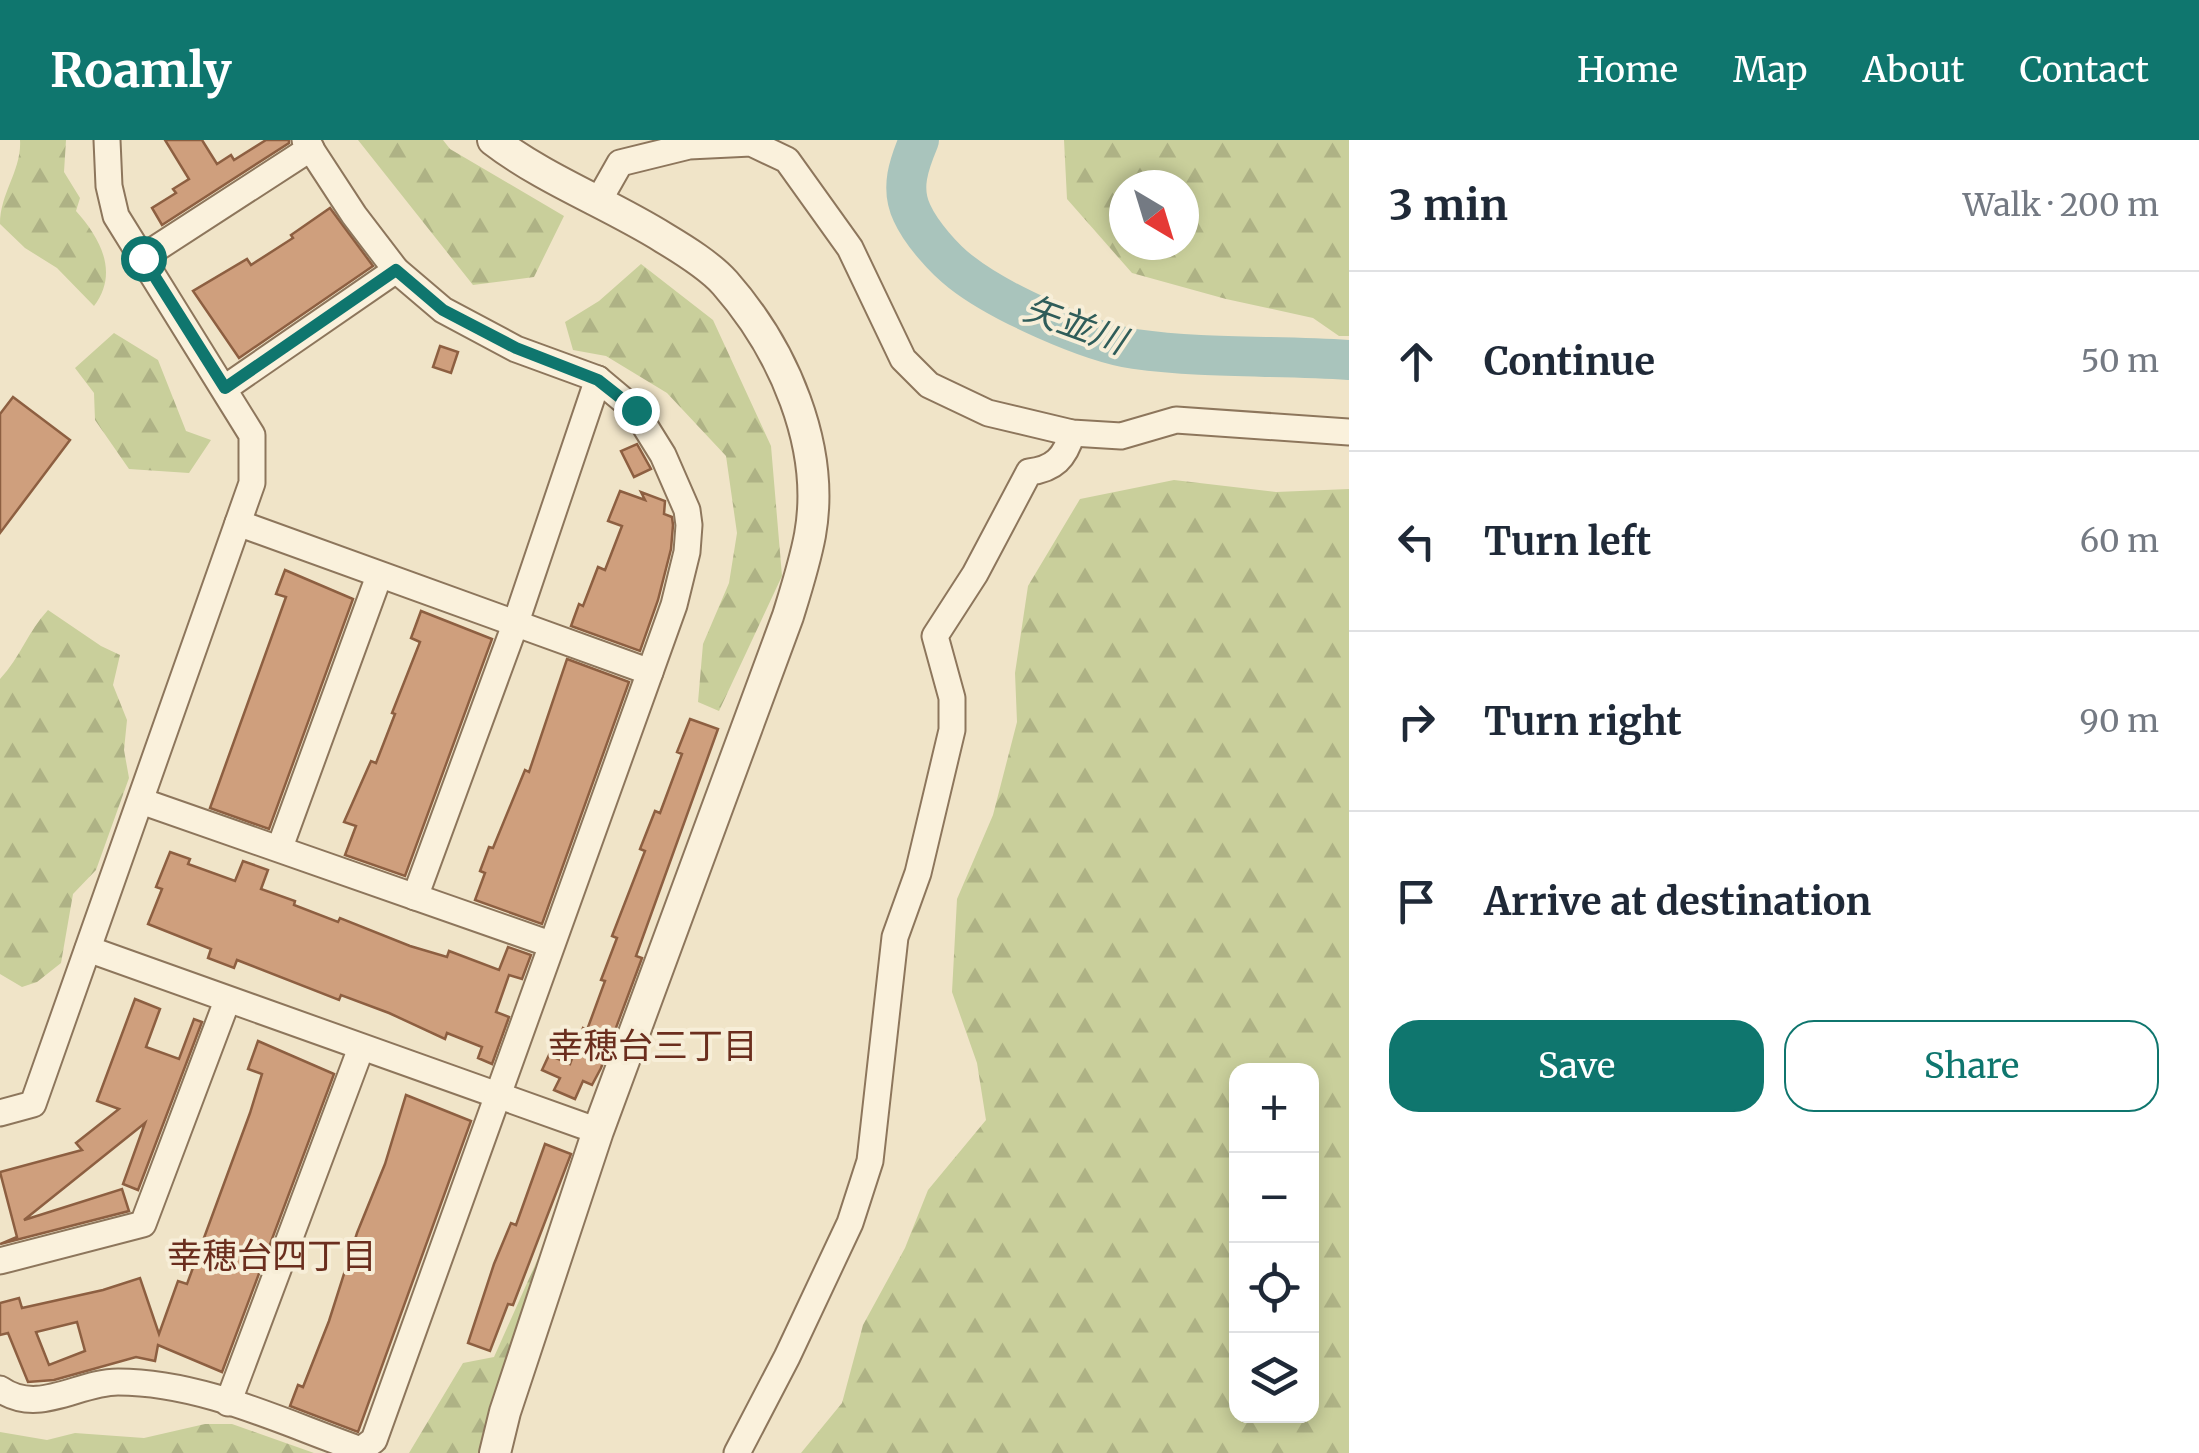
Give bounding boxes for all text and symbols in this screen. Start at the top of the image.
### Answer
text: Roamly [50,40,232,100]
text: Home [1577,48,1678,92]
text: Map [1733,48,1808,92]
text: About [1863,48,1964,92]
text: Contact [2019,48,2149,92]
north arrow [1109,170,1199,260]
text: 3 min [1389,179,1508,231]
text: Walk · 200 m [1963,185,2159,225]
route start [121,236,167,282]
water label: 矢並川 [1018,286,1136,365]
icon: ahead [1389,334,1444,389]
text: Continue [1484,338,1655,385]
text: 50 m [2081,341,2159,381]
route end [614,388,660,434]
icon: left [1389,514,1444,569]
text: Turn left [1484,518,1651,565]
text: 60 m [2080,521,2159,561]
icon: right [1389,694,1444,749]
text: Turn right [1484,698,1682,745]
text: 90 m [2080,701,2159,741]
icon: arrive [1389,874,1444,929]
text: Arrive at destination [1484,878,1871,925]
button: Save [1389,1020,1764,1112]
button: Share [1784,1020,2159,1112]
district label: 幸穂台三丁目 [548,1024,758,1068]
map controls [1229,1063,1319,1423]
button: + [1229,1063,1319,1153]
button: − [1229,1153,1319,1243]
district label: 幸穂台四丁目 [167,1234,377,1278]
button: locate [1229,1243,1319,1333]
button: layers [1229,1333,1319,1423]

